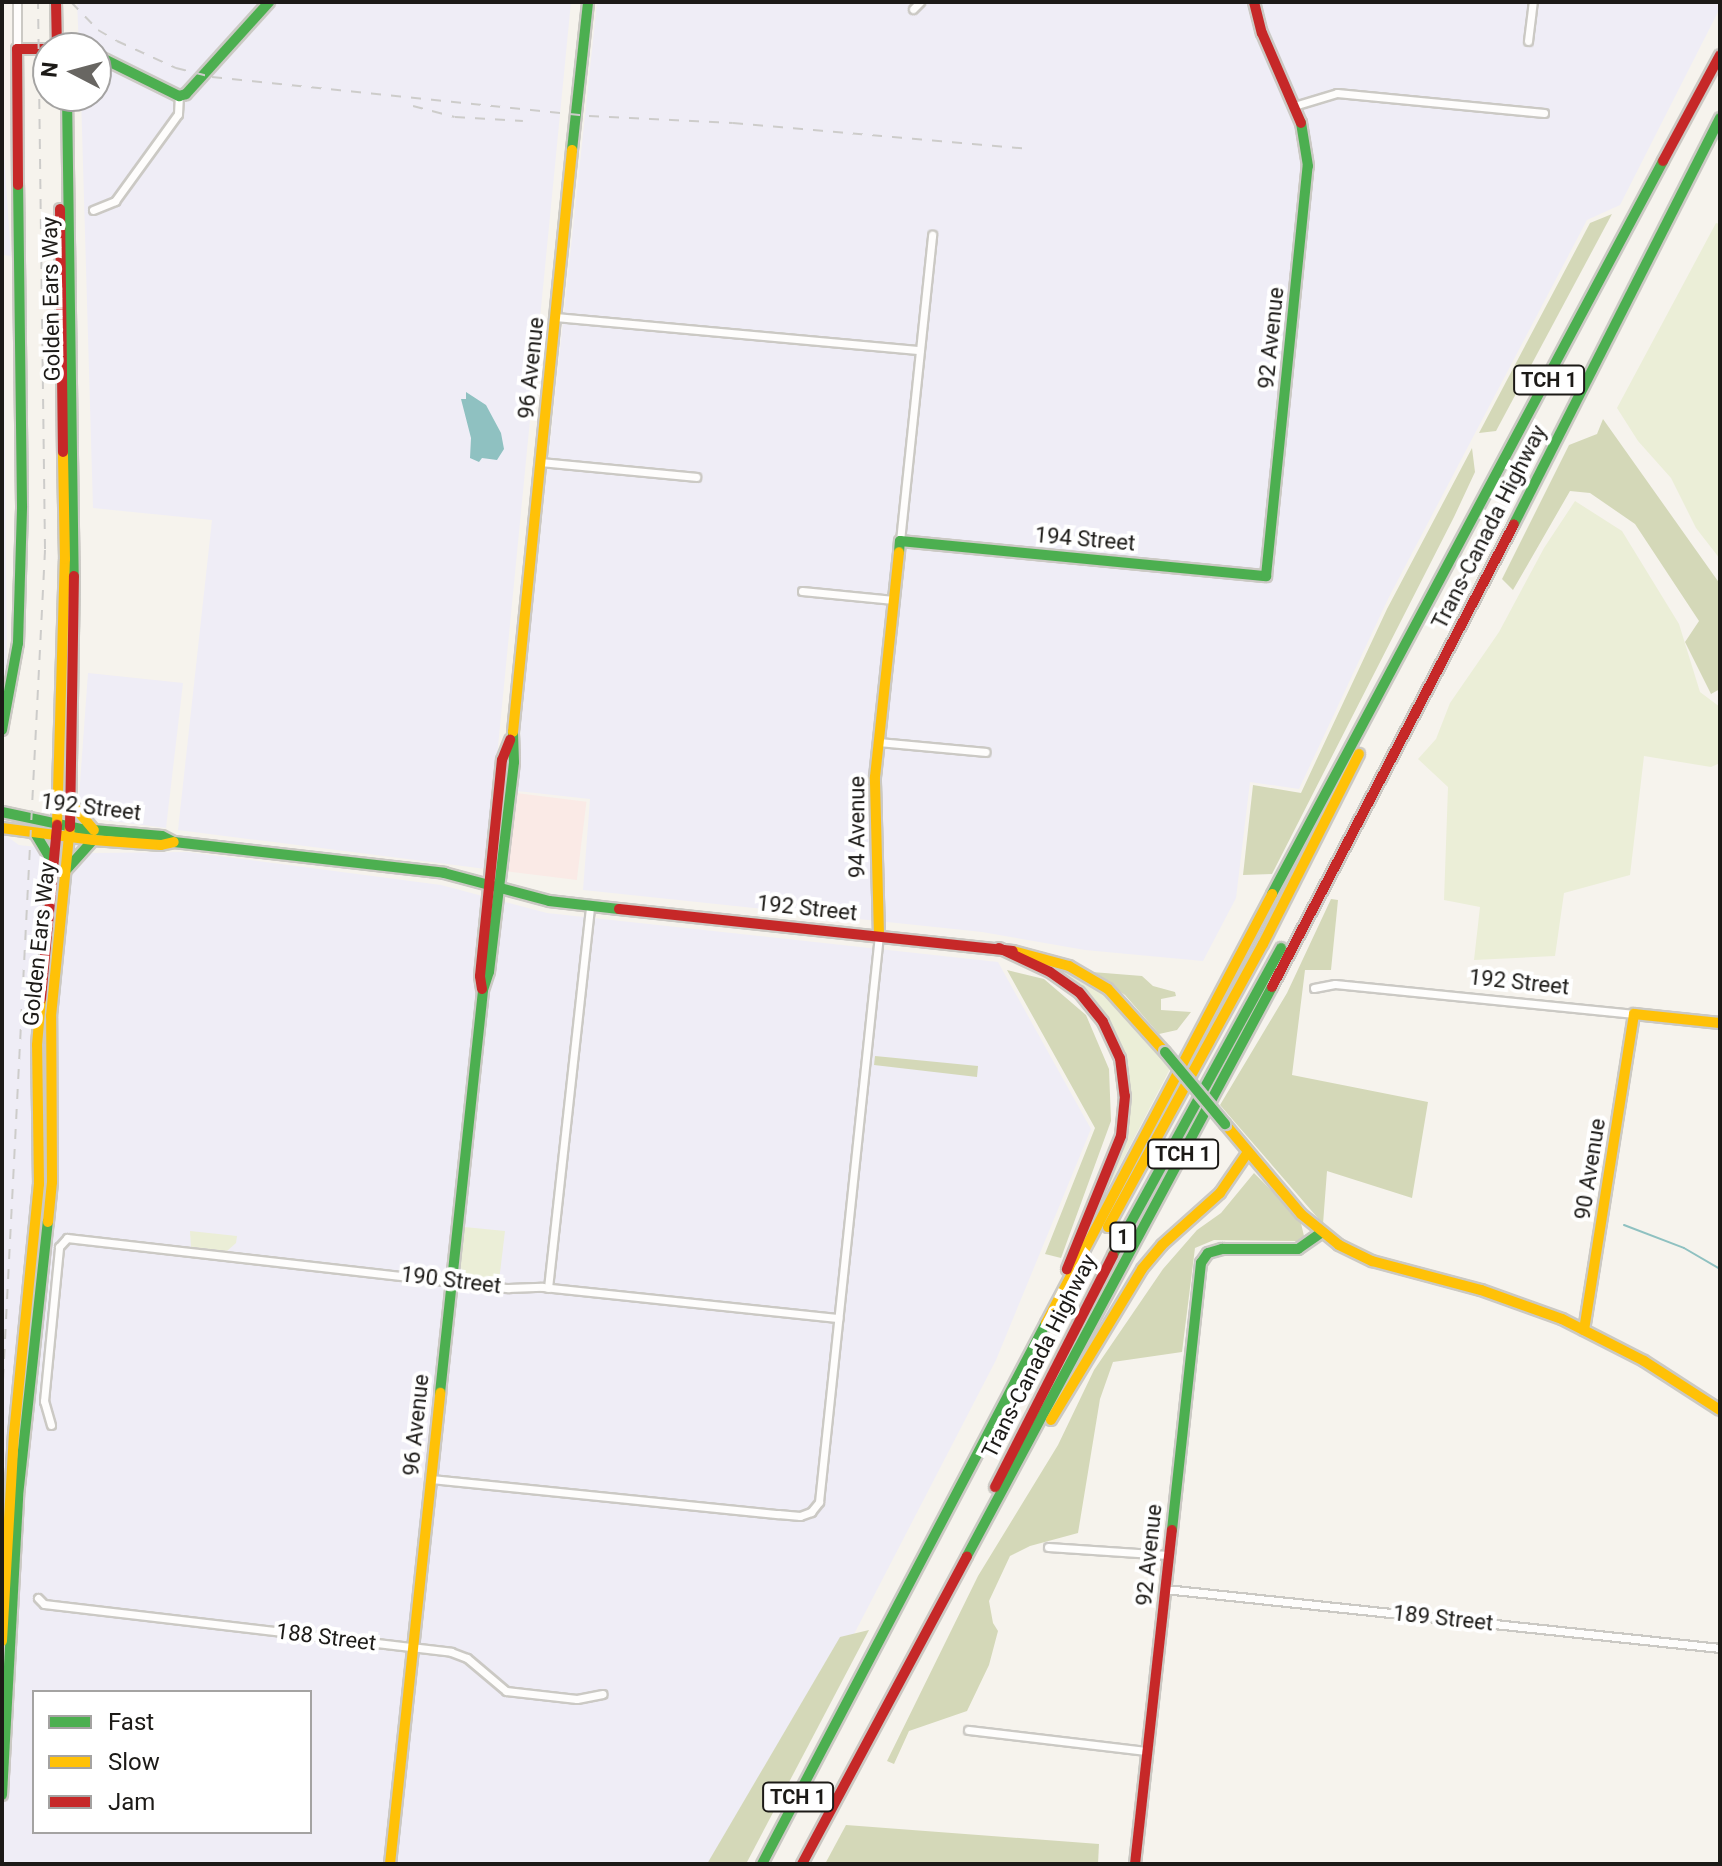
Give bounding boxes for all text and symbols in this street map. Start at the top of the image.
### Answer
north arrow [32,32,112,112]
text: N [36,61,63,79]
street label: Golden Ears Way [36,216,66,382]
street label: 92 Avenue [1253,286,1289,390]
street label: 96 Avenue [513,316,549,420]
road number: TCH 1 [1513,364,1585,396]
street label: Trans-Canada Highway [1426,421,1552,633]
street label: 194 Street [1034,521,1136,557]
street label: 94 Avenue [844,776,870,878]
street label: 192 Street [39,788,143,826]
street label: Golden Ears Way [17,861,61,1027]
street label: 192 Street [756,890,858,926]
street label: 192 Street [1468,964,1570,1000]
street label: 90 Avenue [1569,1117,1611,1221]
road number: TCH 1 [1147,1138,1219,1170]
road number: 1 [1109,1221,1137,1253]
street label: Trans-Canada Highway [976,1250,1102,1462]
street label: 190 Street [399,1261,503,1299]
street label: 96 Avenue [398,1373,434,1477]
street label: 92 Avenue [1131,1503,1167,1607]
street label: 189 Street [1392,1600,1494,1636]
street label: 188 Street [274,1618,378,1656]
legend [32,1690,312,1834]
text: Fast [108,1708,154,1736]
text: Slow [108,1748,160,1776]
road number: TCH 1 [762,1781,834,1813]
text: Jam [108,1788,155,1816]

